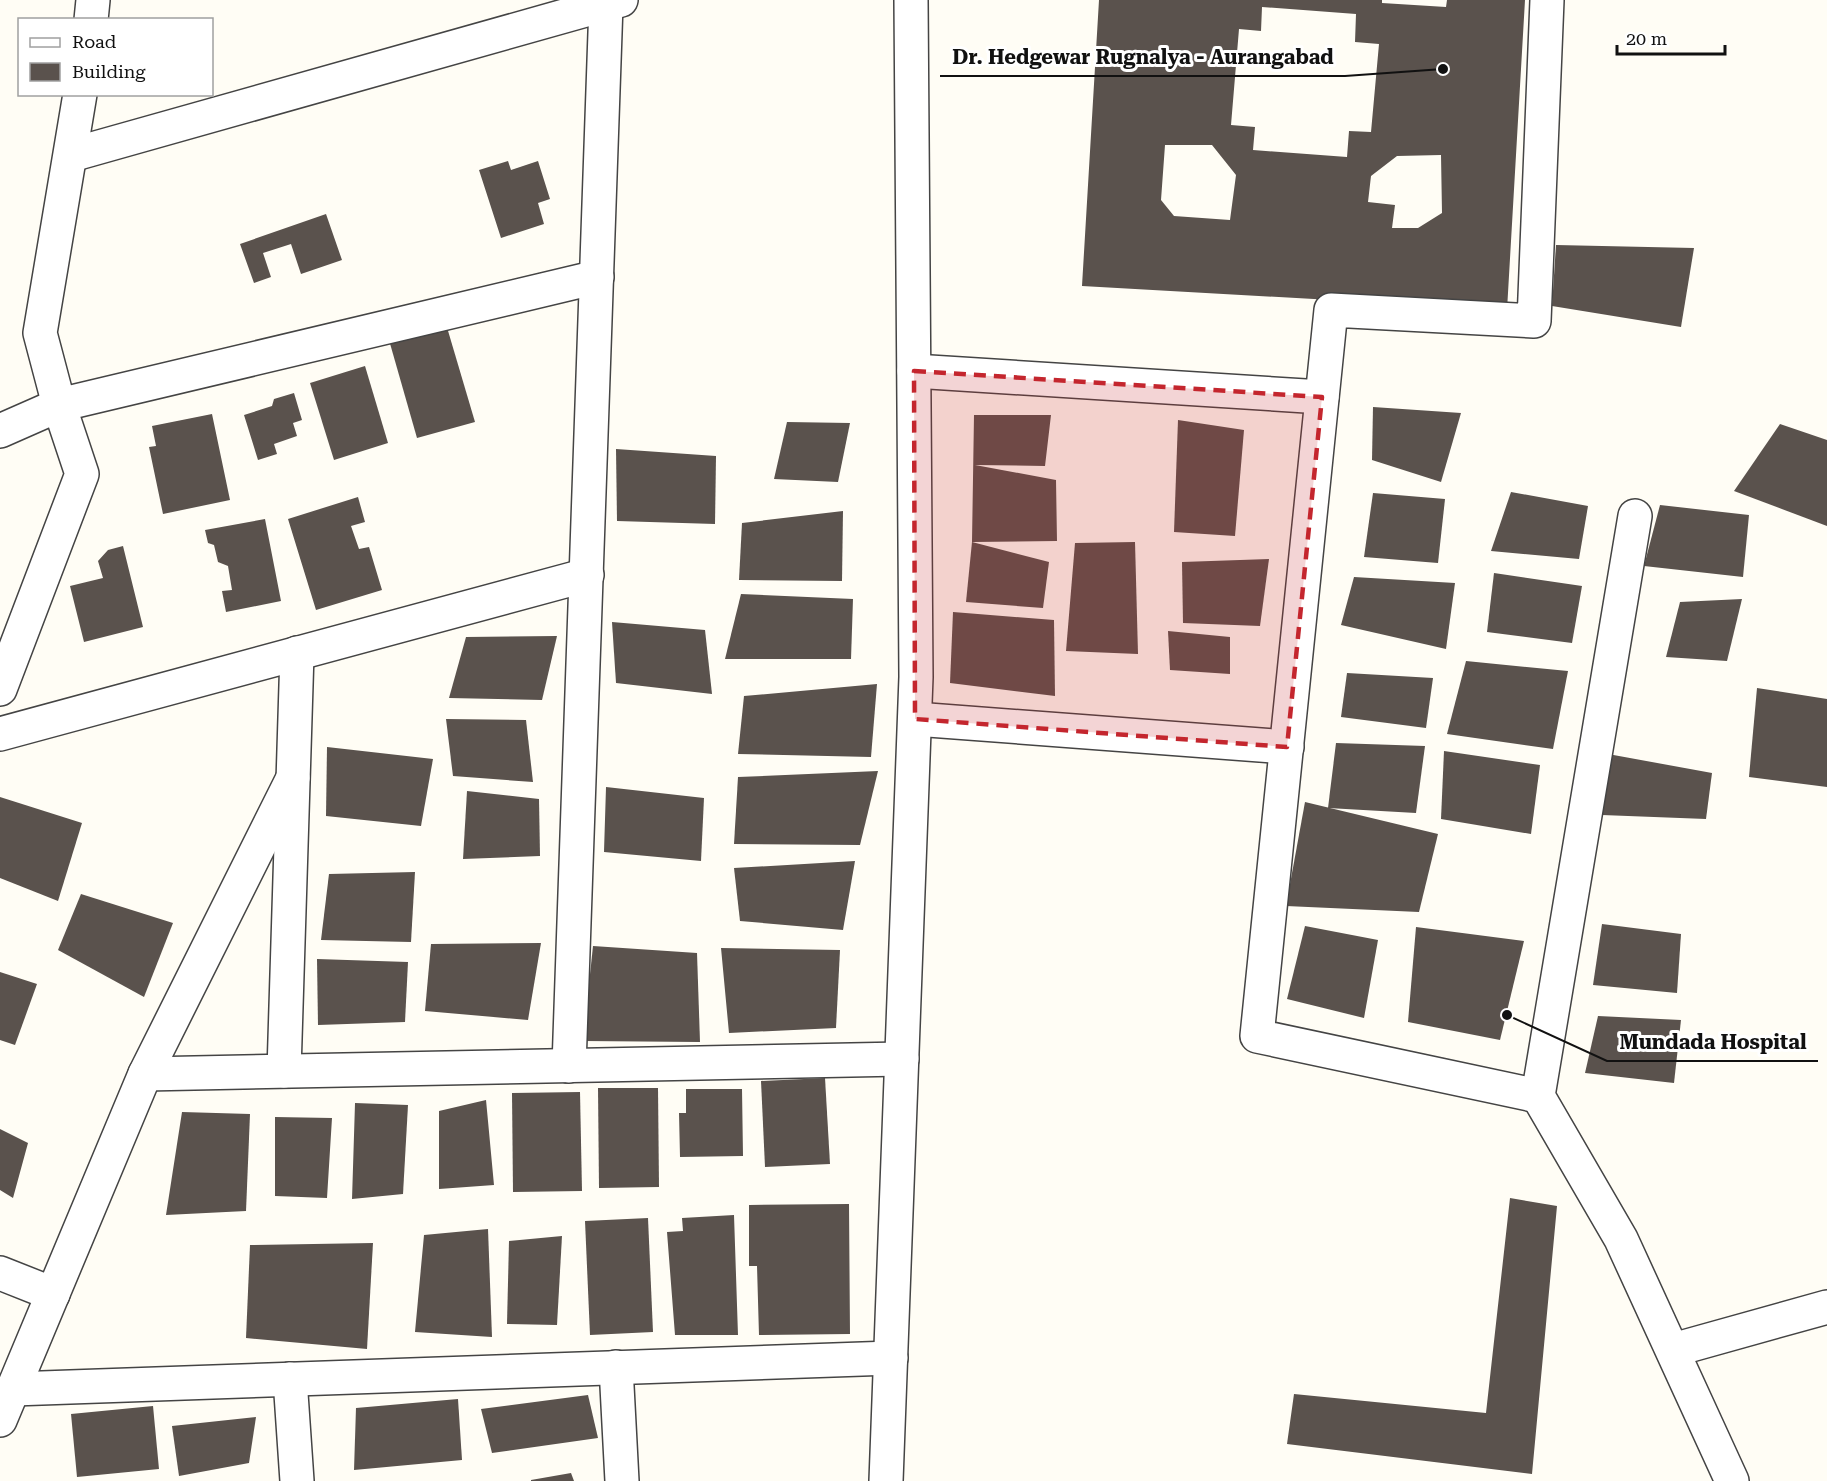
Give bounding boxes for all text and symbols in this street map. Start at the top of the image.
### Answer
legend [18,18,213,96]
scale bar [1617,18,1725,56]
text: 20 m [1626,28,1667,49]
text: Road [72,31,117,52]
callout: Dr. Hedgewar Rugnalya - Aurangabad [940,38,1345,76]
text: Dr. Hedgewar Rugnalya - Aurangabad [952,45,1334,69]
text: Building [72,61,146,82]
callout: Mundada Hospital [1607,1023,1818,1061]
text: Mundada Hospital [1620,1030,1807,1054]

